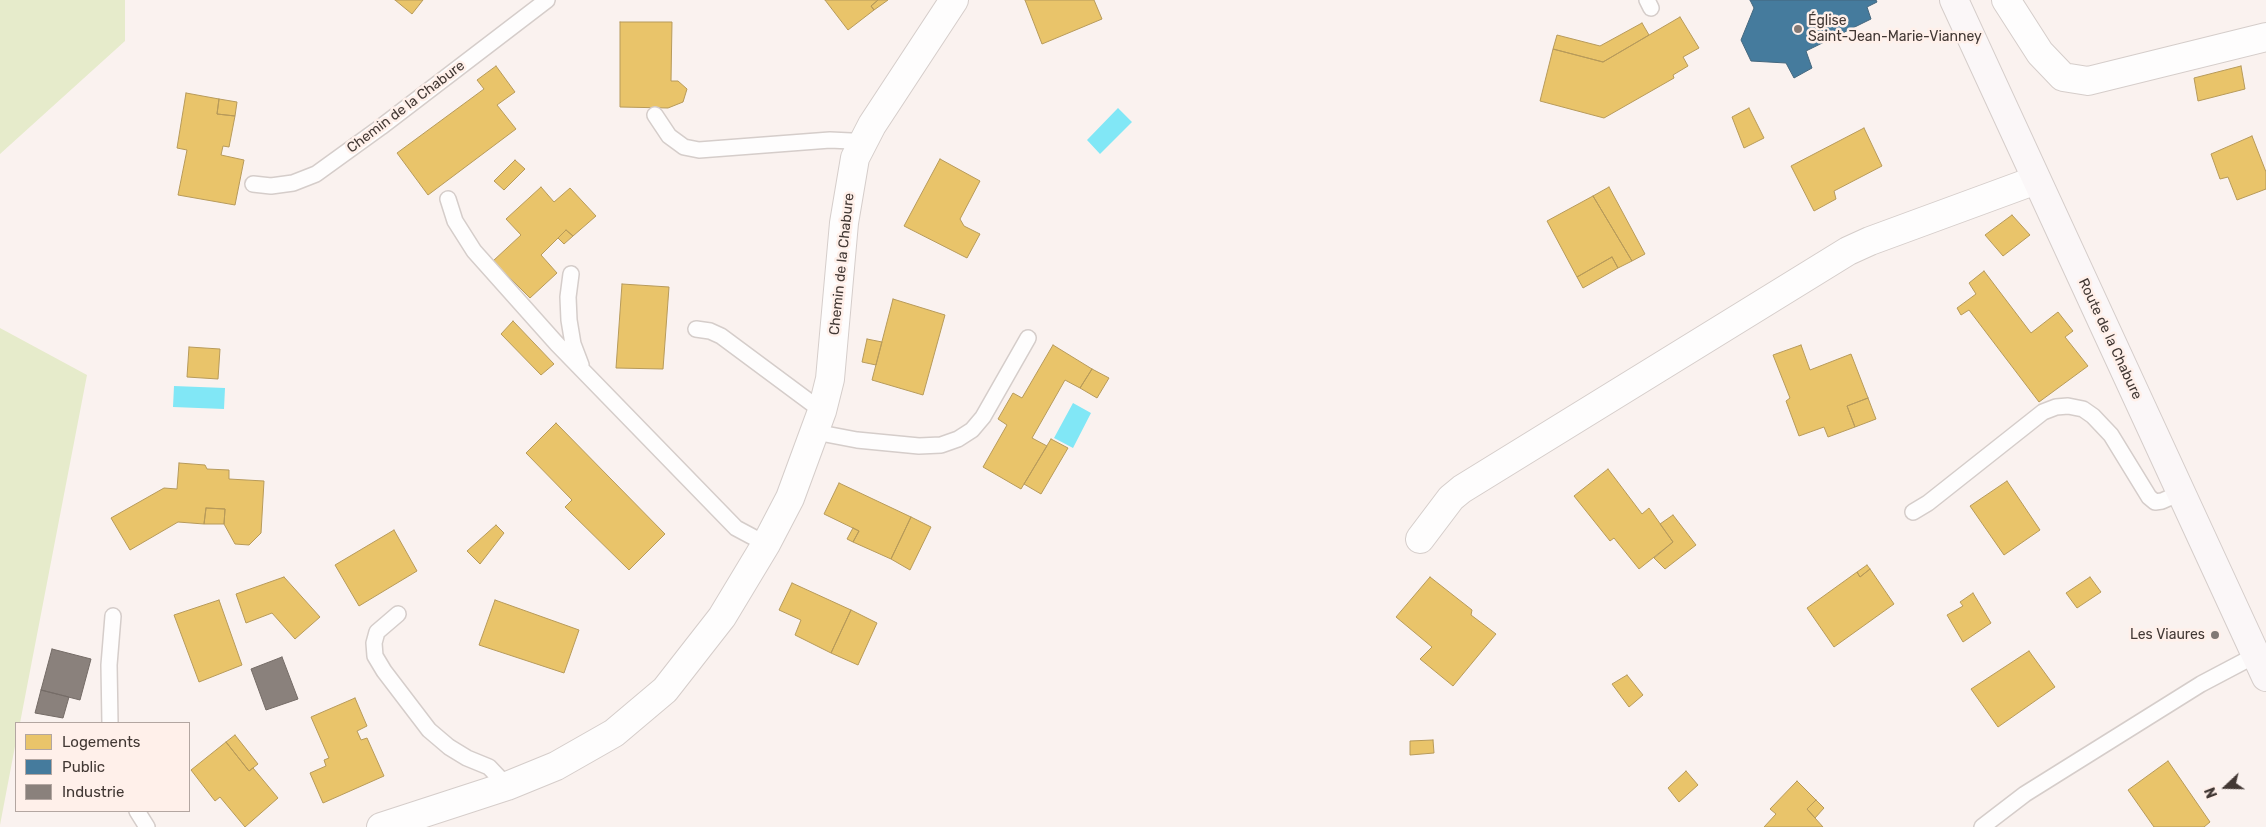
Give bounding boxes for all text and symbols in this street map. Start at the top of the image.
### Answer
place label: Église Saint-Jean-Marie-Vianney [1808,13,1982,46]
marker: Église Saint-Jean-Marie-Vianney [1792,23,1804,35]
street label: Chemin de la Chabure [344,57,468,157]
street label: Chemin de la Chabure [826,192,858,336]
street label: Route de la Chabure [2075,276,2145,402]
place label: Les Viaures [2130,627,2205,643]
marker: Les Viaures [2209,629,2221,641]
legend [15,722,190,812]
text: Logements [62,733,140,751]
text: Public [62,758,105,776]
north arrow [2201,762,2251,812]
text: Industrie [62,783,124,801]
text: N [2202,785,2221,800]

